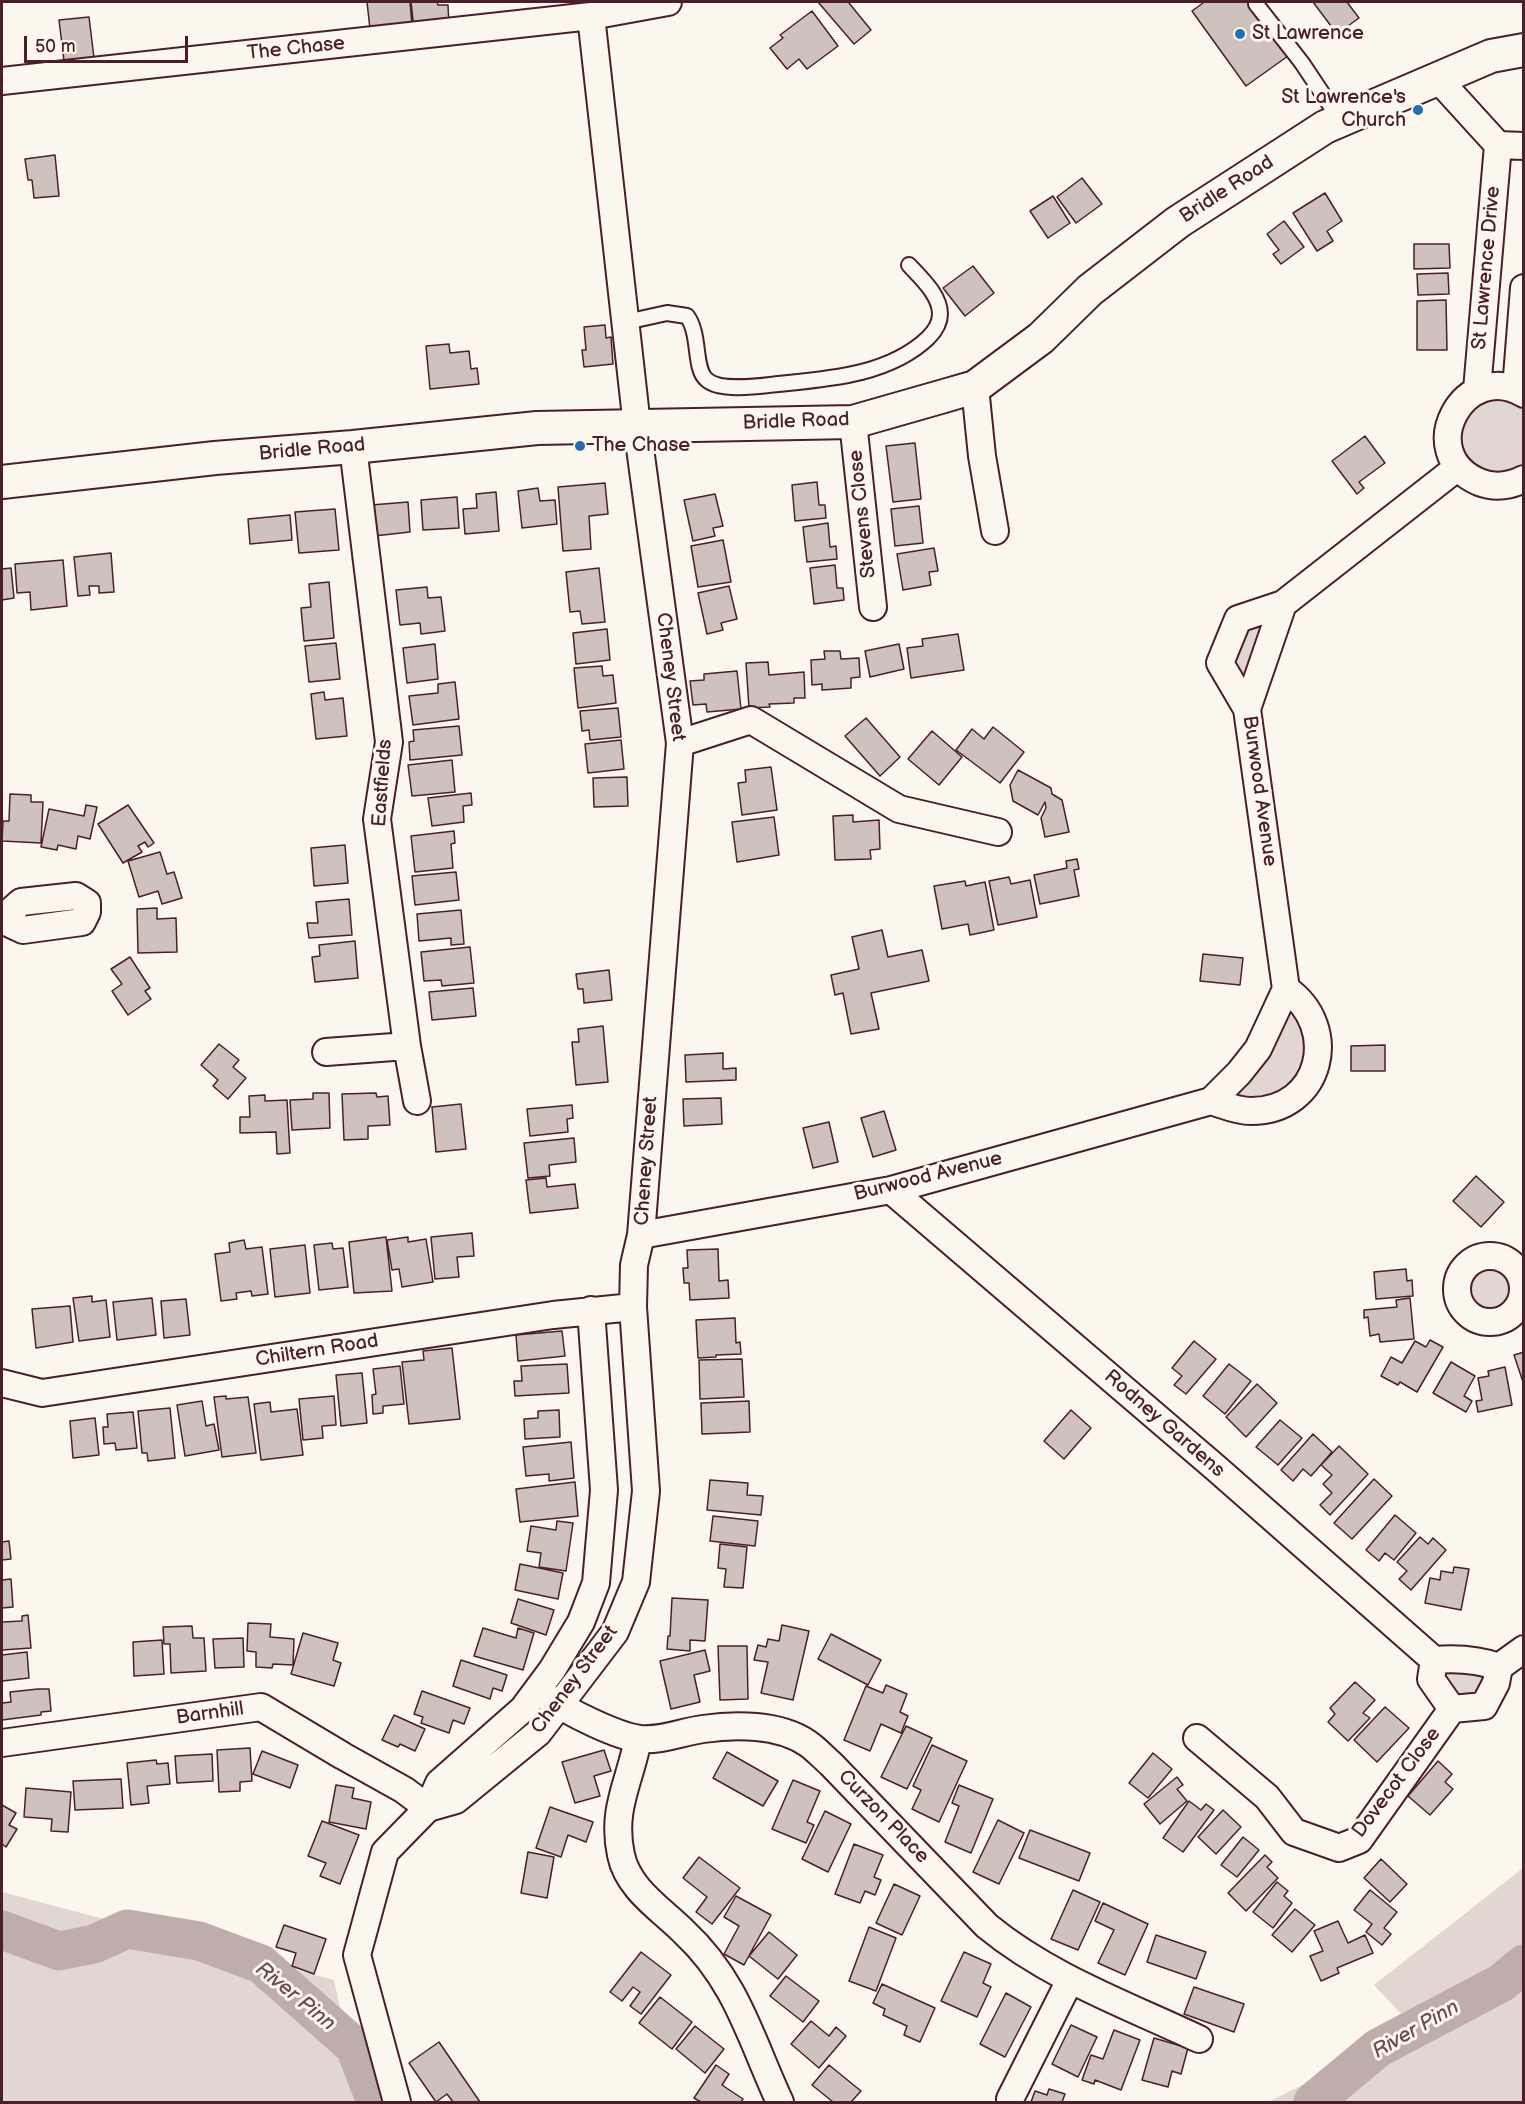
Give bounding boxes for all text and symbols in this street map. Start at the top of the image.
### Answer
place label: St Lawrence [1252,22,1364,46]
scale bar [27,24,190,62]
marker: St Lawrence [1233,27,1247,41]
street label: The Chase [246,32,346,66]
text: 50 m [35,36,76,57]
place label: St Lawrence's Church [1281,86,1406,133]
marker: St Lawrence's Church [1411,103,1425,117]
street label: Bridle Road [1176,151,1278,229]
street label: St Lawrence Drive [1468,185,1506,351]
street label: Bridle Road [742,408,850,436]
street label: Bridle Road [258,433,366,467]
place label: The Chase [592,434,690,458]
marker: The Chase [573,439,587,453]
street label: Stevens Close [844,449,882,579]
street label: Cheney Street [650,611,690,743]
street label: Burwood Avenue [1237,714,1281,868]
street label: Eastfields [368,738,398,828]
street label: Cheney Street [631,1096,663,1226]
street label: Burwood Avenue [851,1147,1005,1207]
street label: Chiltern Road [254,1329,380,1373]
street label: Rodney Gardens [1099,1365,1229,1483]
street label: Cheney Street [526,1621,624,1739]
street label: Barnhill [175,1697,245,1731]
street label: Dovecot Close [1348,1723,1446,1843]
street label: Curzon Place [832,1765,934,1869]
water label: River Pinn [250,1957,340,2037]
water label: River Pinn [1368,1995,1464,2065]

